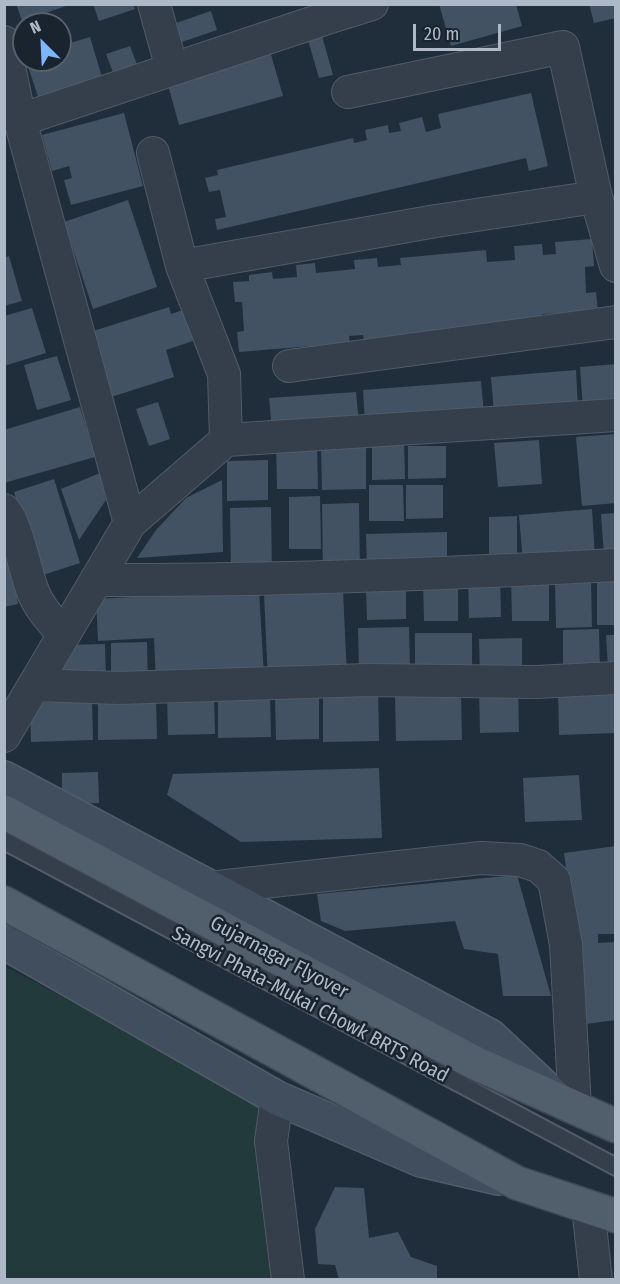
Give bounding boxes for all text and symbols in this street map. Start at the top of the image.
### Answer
north arrow [12,12,72,72]
scale bar [416,12,504,50]
text: N [27,16,44,38]
text: 20 m [424,23,459,45]
street label: Gujarnagar Flyover [206,911,352,1005]
street label: Sangvi Phata-Mukai Chowk BRTS Road [168,922,452,1088]

